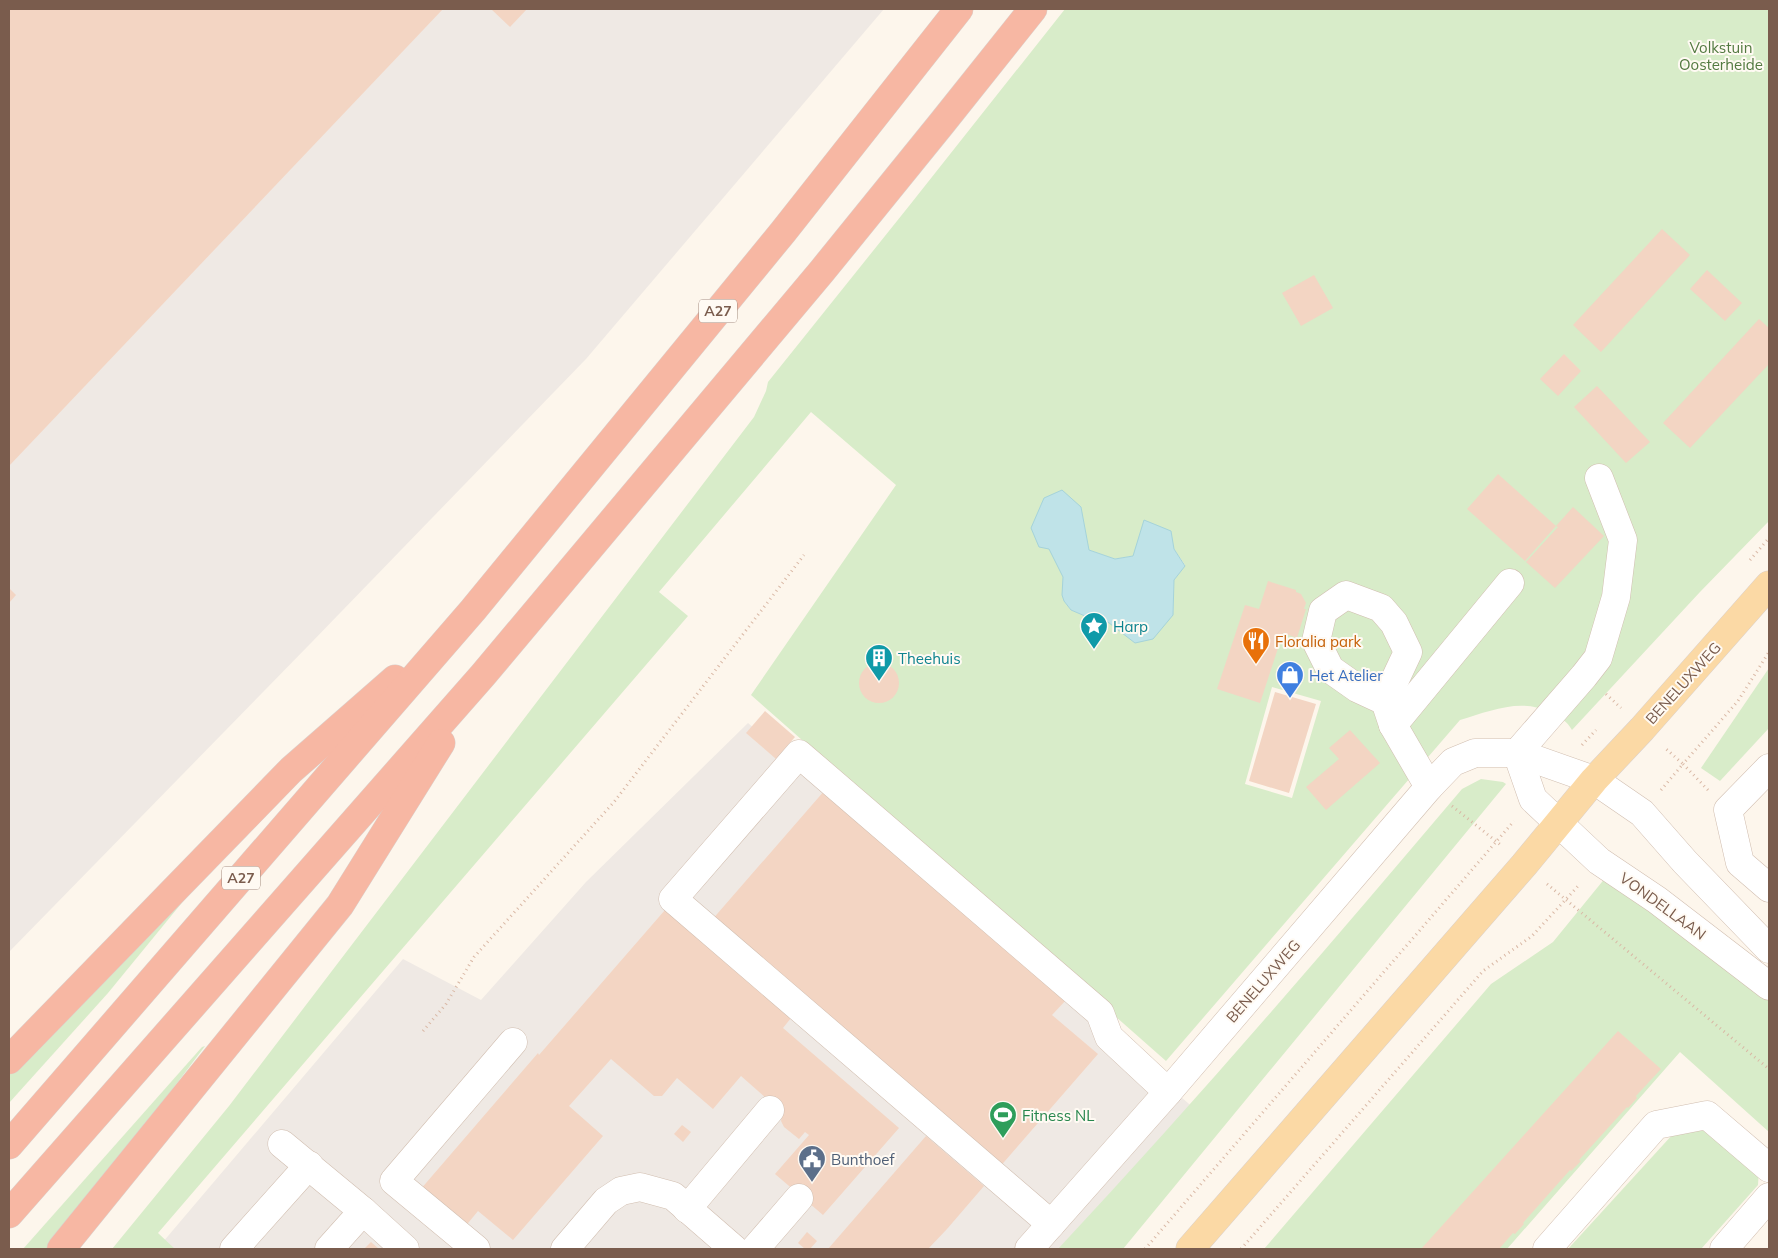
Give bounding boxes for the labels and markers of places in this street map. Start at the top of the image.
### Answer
place icon: Harp [1079,611,1109,650]
place label: Harp [1113,617,1148,636]
restaurant icon: Floralia park [1241,626,1271,665]
place label: Floralia park [1275,632,1361,651]
building icon: Theehuis [864,643,894,682]
place label: Theehuis [898,649,961,668]
shop icon: Het Atelier [1275,660,1305,699]
place label: Het Atelier [1309,666,1383,685]
sports icon: Fitness NL [988,1100,1018,1139]
place label: Fitness NL [1022,1106,1094,1125]
public building icon: Bunthoef [797,1144,827,1183]
place label: Bunthoef [831,1150,895,1169]

